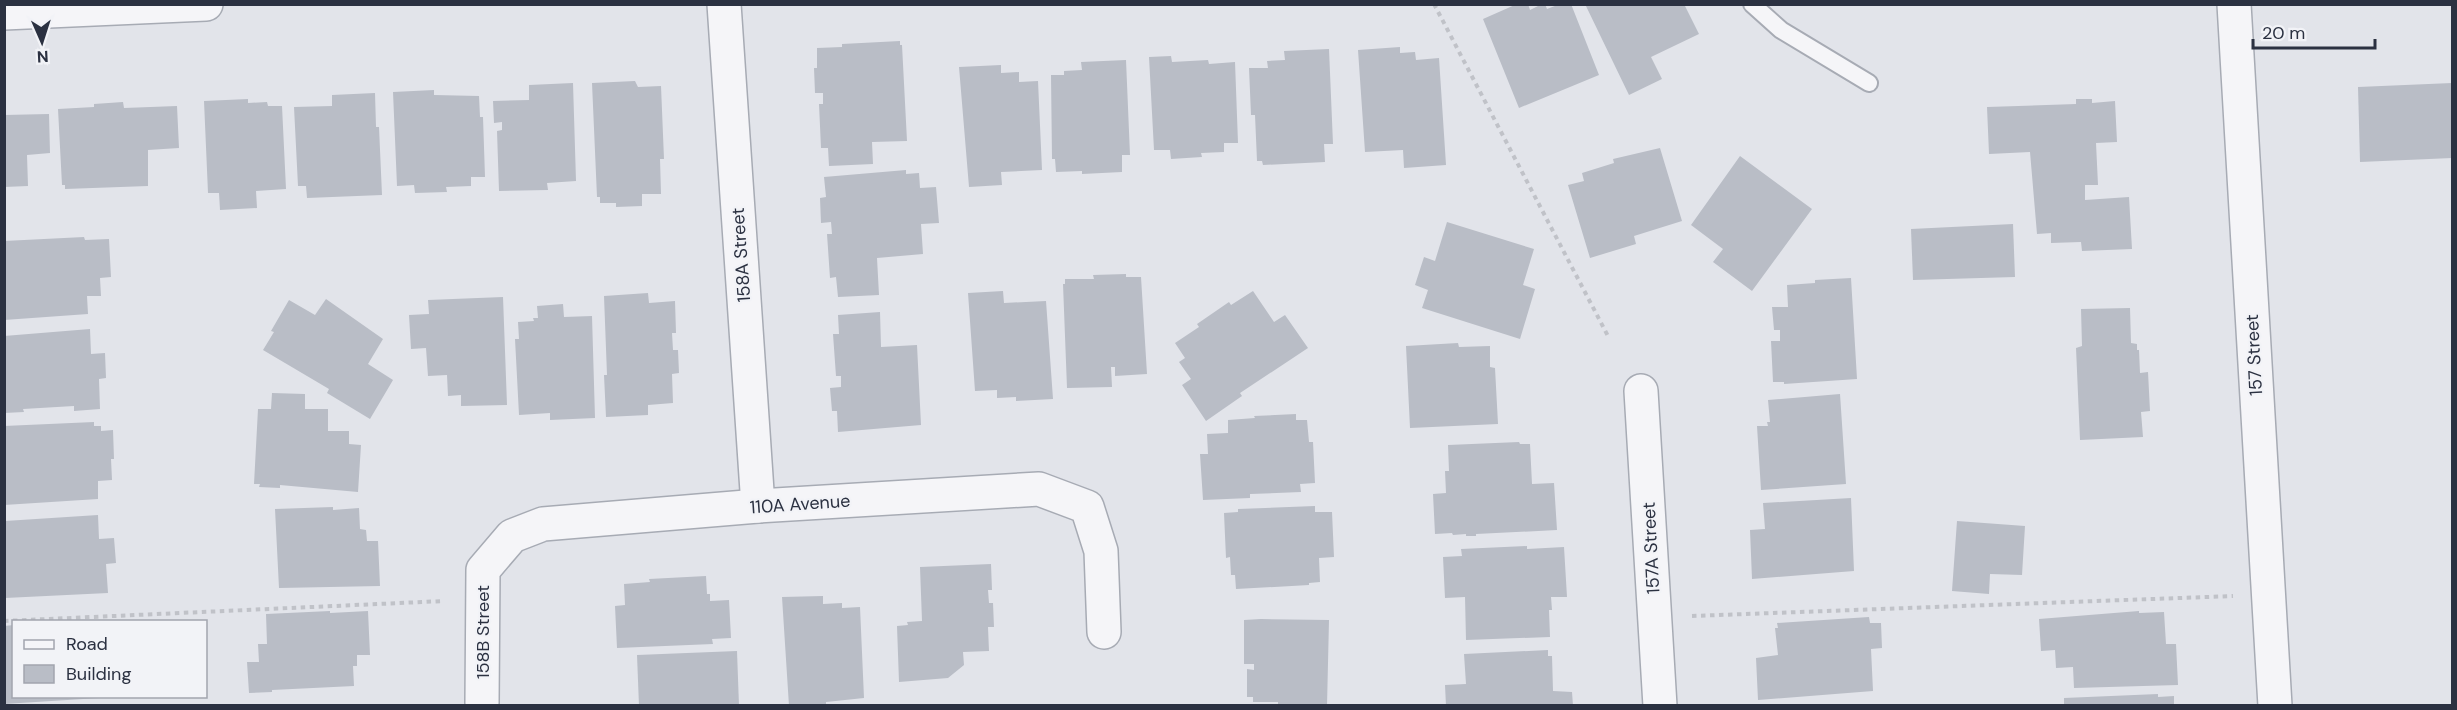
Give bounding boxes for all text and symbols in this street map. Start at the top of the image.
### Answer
north arrow [12,12,72,72]
scale bar [2253,12,2374,50]
text: 20 m [2262,21,2305,45]
text: N [36,46,49,67]
street label: 158A Street [726,207,756,303]
street label: 157 Street [2240,314,2268,396]
street label: 110A Avenue [749,489,851,519]
street label: 157A Street [1637,501,1665,595]
street label: 158B Street [471,585,495,679]
legend [12,620,207,698]
text: Road [66,632,108,656]
text: Building [66,662,131,686]

